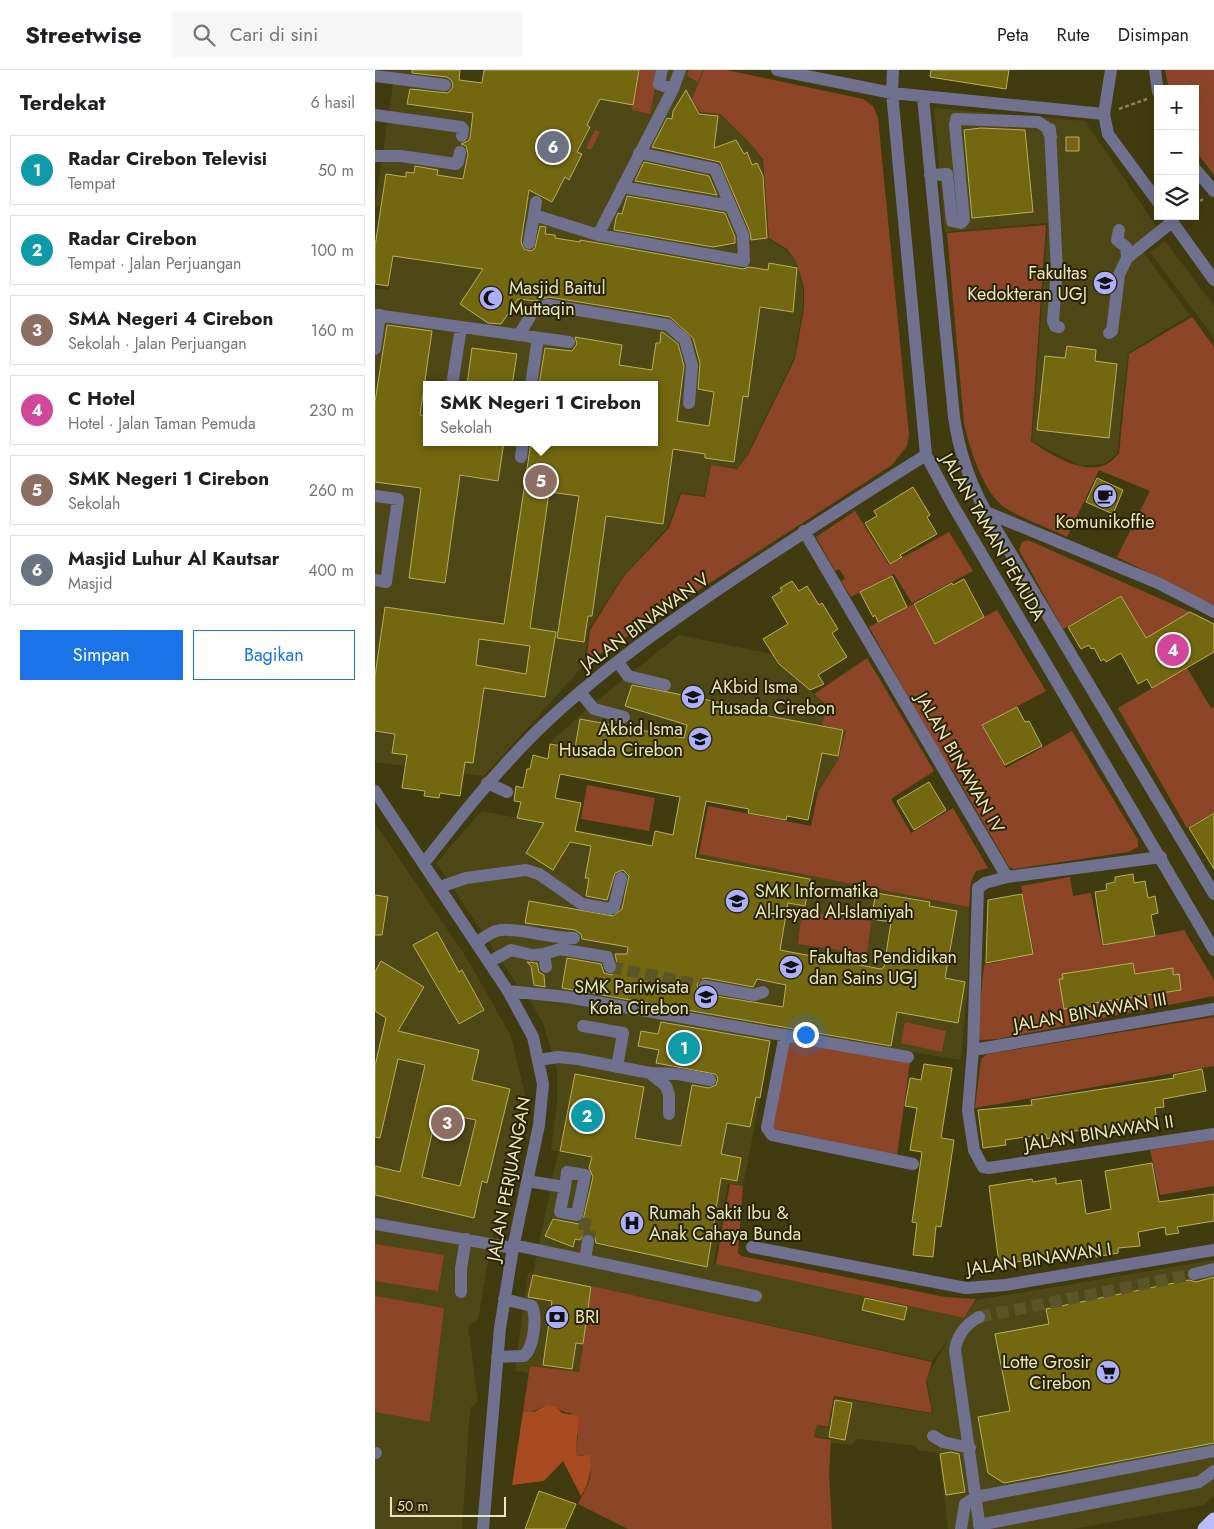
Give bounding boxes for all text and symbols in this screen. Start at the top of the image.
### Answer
search box [172,12,522,57]
text: Streetwise [25,17,142,52]
icon: search [190,21,218,49]
text: Cari di sini [230,21,318,48]
text: Peta [997,22,1029,48]
text: Rute [1057,22,1090,48]
text: Disimpan [1118,22,1189,48]
map controls [1154,85,1199,220]
button: + [1154,85,1199,130]
text: Terdekat [20,88,105,118]
text: 6 hasil [311,91,355,114]
pin: 6 [537,128,569,166]
button: − [1154,130,1199,175]
text: Radar Cirebon Televisi [68,145,267,172]
text: 1 [33,159,41,182]
text: 50 m [318,159,354,182]
text: Tempat [68,172,115,195]
button: layers [1154,175,1199,220]
text: Radar Cirebon [68,225,197,252]
text: 2 [32,239,42,262]
text: 100 m [310,239,354,262]
text: Tempat · Jalan Perjuangan [68,252,241,275]
place label: Fakultas Kedokteran UGJ [967,260,1087,307]
school or university icon: Fakultas Kedokteran UGJ [1092,270,1118,296]
place label: Masjid Baitul Muttaqin [509,275,606,322]
mosque icon: Masjid Baitul Muttaqin [478,285,504,311]
text: SMA Negeri 4 Cirebon [68,305,273,332]
text: 3 [32,319,42,342]
text: 160 m [311,319,354,342]
text: Sekolah · Jalan Perjuangan [68,332,247,355]
popup [423,381,658,446]
text: C Hotel [68,385,135,412]
text: SMK Negeri 1 Cirebon [440,389,641,416]
text: 4 [31,399,43,422]
text: 230 m [309,399,354,422]
text: Hotel · Jalan Taman Pemuda [68,412,256,435]
text: Sekolah [440,416,492,439]
street label: JALAN TAMAN PEMUDA [933,447,1052,626]
pin: 5 [525,462,557,500]
text: SMK Negeri 1 Cirebon [68,465,269,492]
text: 5 [32,479,42,502]
text: 260 m [309,479,354,502]
cafe icon: Komunikoffie [1092,483,1118,509]
text: Sekolah [68,492,120,515]
place label: Komunikoffie [1056,509,1154,535]
text: Masjid Luhur Al Kautsar [68,545,280,572]
text: 6 [32,559,42,582]
text: 400 m [308,559,354,582]
street label: JALAN BINAWAN V [574,566,715,679]
text: Masjid [68,572,112,595]
button: Simpan [20,630,183,680]
button: Bagikan [193,630,355,680]
pin: 4 [1157,631,1189,669]
place label: AKbid Isma Husada Cirebon [711,674,835,721]
school or university icon: AKbid Isma Husada Cirebon [680,684,706,710]
street label: JALAN BINAWAN IV [908,686,1011,838]
place label: Akbid Isma Husada Cirebon [559,716,683,763]
school or university icon: Akbid Isma Husada Cirebon [687,726,713,752]
place label: SMK Informatika Al-Irsyad Al-Islamiyah [755,878,914,925]
school or university icon: SMK Informatika Al-Irsyad Al-Islamiyah [724,888,750,914]
place label: Fakultas Pendidikan dan Sains UGJ [809,944,957,991]
school or university icon: Fakultas Pendidikan dan Sains UGJ [778,954,804,980]
place label: SMK Pariwisata Kota Cirebon [574,974,689,1021]
school or university icon: SMK Pariwisata Kota Cirebon [693,984,719,1010]
street label: JALAN BINAWAN III [1009,986,1169,1039]
your location [793,1022,819,1048]
pin: 1 [668,1029,700,1067]
street label: JALAN PERJUANGAN [480,1095,538,1265]
pin: 2 [571,1097,603,1135]
pin: 3 [431,1104,463,1142]
street label: JALAN BINAWAN II [1021,1108,1175,1158]
place label: Rumah Sakit Ibu & Anak Cahaya Bunda [649,1200,801,1247]
hospital icon: Rumah Sakit Ibu & Anak Cahaya Bunda [619,1210,645,1236]
street label: JALAN BINAWAN I [963,1236,1113,1282]
bank icon: BRI [544,1304,570,1330]
place label: BRI [575,1304,600,1330]
place label: Lotte Grosir Cirebon [1002,1349,1092,1396]
supermarket icon: Lotte Grosir Cirebon [1095,1359,1121,1385]
scale bar [390,1494,506,1517]
text: 50 m [397,1496,428,1516]

